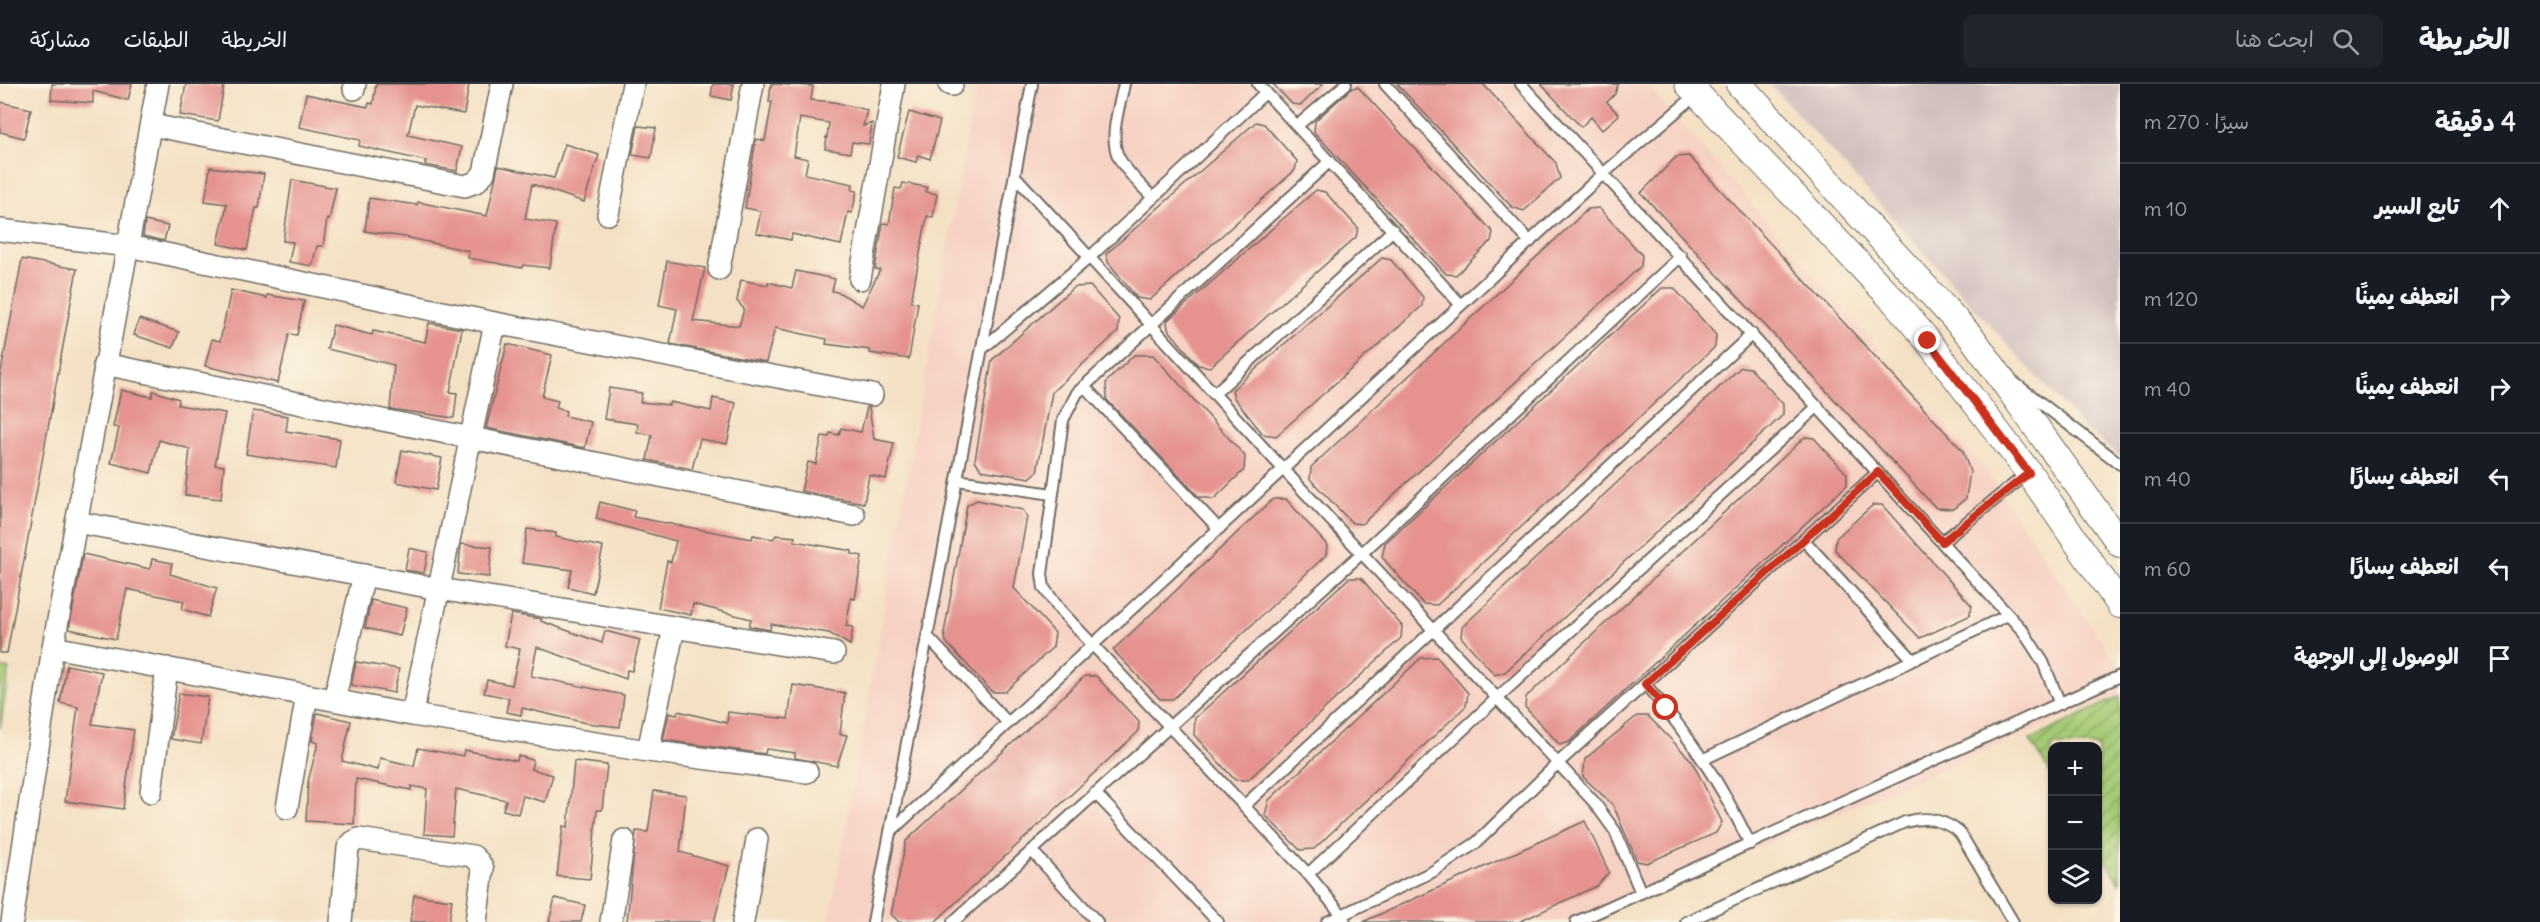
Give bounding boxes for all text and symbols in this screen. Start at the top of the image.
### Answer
search box [1963,14,2383,68]
text: الخريطة [2419,21,2510,57]
text: ابحث هنا [2235,25,2314,53]
icon: search [2329,25,2362,58]
text: مشاركة [30,26,91,53]
text: الطبقات [124,26,189,53]
text: الخريطة [222,26,287,53]
text: 4 دقيقة [2435,105,2516,138]
text: سيرًا · 270 m [2144,109,2249,134]
text: تابع السير [2375,192,2459,220]
icon: ahead [2483,192,2516,225]
text: 10 m [2144,196,2187,221]
text: انعطف يمينًا [2356,282,2459,310]
icon: right [2483,282,2516,315]
text: 120 m [2144,286,2198,311]
route end [1914,327,1940,353]
text: انعطف يمينًا [2356,372,2459,400]
icon: right [2483,372,2516,405]
text: 40 m [2144,376,2191,401]
text: انعطف يسارًا [2350,462,2459,490]
icon: left [2483,462,2516,495]
text: 40 m [2144,466,2191,491]
text: انعطف يسارًا [2350,552,2459,580]
icon: left [2483,552,2516,585]
text: 60 m [2144,556,2191,581]
text: الوصول إلى الوجهة [2294,642,2459,670]
icon: arrive [2483,642,2516,675]
route start [1652,694,1678,720]
map controls [2048,742,2102,904]
button: + [2048,742,2102,796]
button: − [2048,796,2102,850]
button: layers [2048,850,2102,904]

